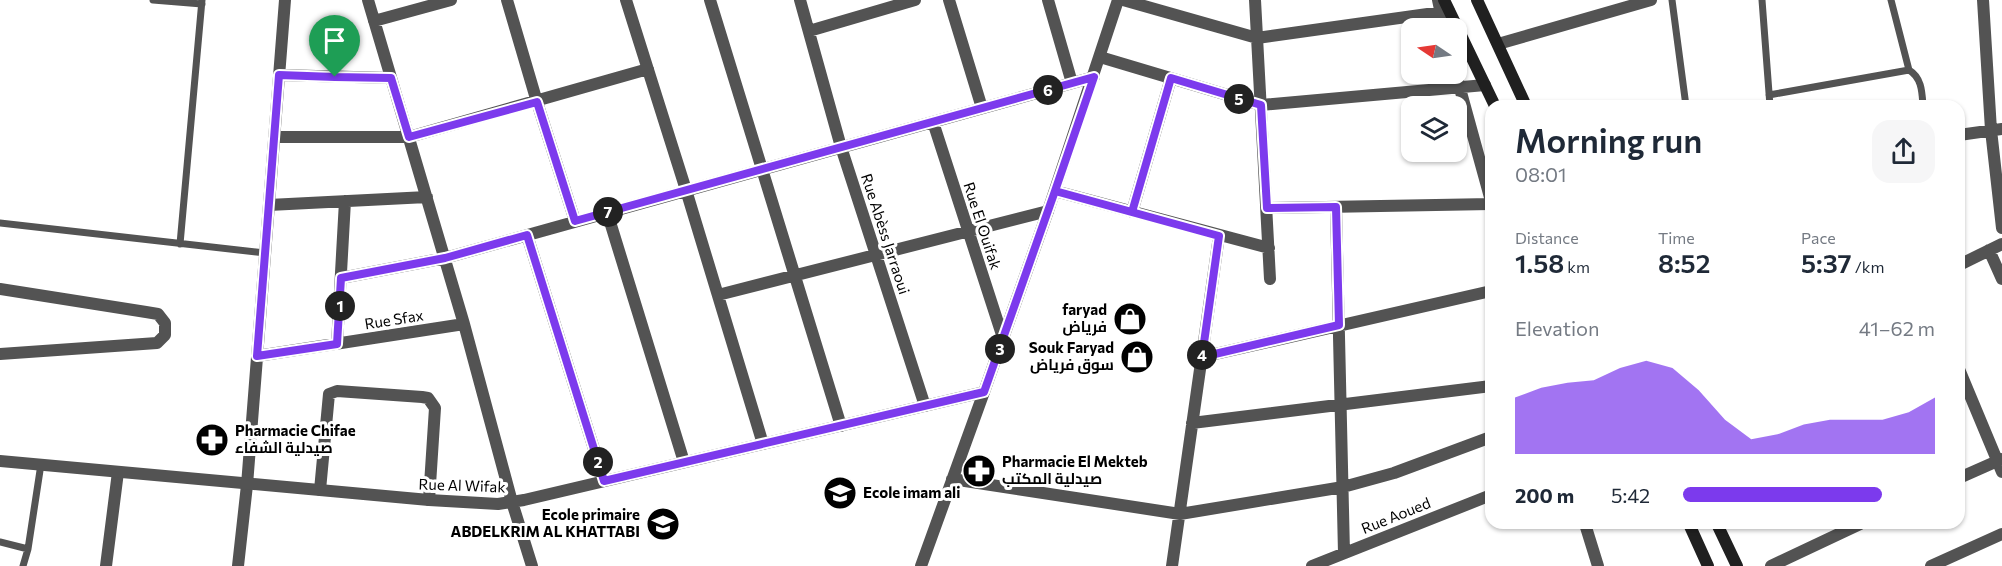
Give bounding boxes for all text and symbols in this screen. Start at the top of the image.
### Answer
pin [309,15,360,77]
north arrow [1401,18,1467,84]
map controls [1401,18,1467,162]
icon: arrive [318,24,351,57]
pin: 6 [1033,75,1063,105]
text: 6 [1043,80,1053,99]
pin: 5 [1224,84,1254,114]
text: 5 [1234,89,1244,108]
button: layers [1401,96,1467,162]
text: Morning run [1515,119,1702,160]
button: share [1872,120,1935,183]
text: 08:01 [1515,162,1567,186]
street label: Rue Abèss Jarraoui [858,171,914,296]
street label: Rue El Ouifak [960,180,1006,272]
pin: 7 [593,197,623,227]
text: 7 [604,202,612,221]
text: Distance [1515,228,1579,247]
text: Time [1658,228,1695,247]
text: Pace [1801,228,1836,247]
text: 1.58 [1515,247,1564,278]
text: 8:52 [1658,247,1710,278]
text: 5:37 [1801,247,1852,278]
text: km [1564,257,1590,276]
text: /km [1852,257,1885,276]
pin: 1 [325,291,355,321]
text: 1 [336,296,344,315]
place label: faryad فرياض [1062,300,1107,336]
shop icon: faryad فرياض [1112,301,1148,337]
street label: Rue Sfax [363,305,425,333]
text: Elevation [1515,316,1600,340]
text: 41–62 m [1859,316,1935,340]
pin: 3 [985,334,1015,364]
place label: Souk Faryad سوق فرياض [1029,338,1114,374]
text: 3 [995,339,1005,358]
shop icon: Souk Faryad سوق فرياض [1119,339,1155,375]
pin: 4 [1187,340,1217,370]
text: 4 [1197,345,1207,364]
place label: Pharmacie Chifae صيدلية الشفاء [235,421,356,456]
pharmacy icon: Pharmacie Chifae صيدلية الشفاء [194,422,230,458]
pin: 2 [583,447,613,477]
text: 2 [593,452,603,471]
place label: Pharmacie El Mekteb صيدلية المكتب [1002,452,1148,487]
pharmacy icon: Pharmacie El Mekteb صيدلية المكتب [961,453,997,489]
street label: Rue Al Wifak [418,474,506,496]
school or university icon: Ecole imam ali [822,475,858,511]
place label: Ecole imam ali [863,483,960,501]
text: 200 m [1515,483,1574,507]
text: 5:42 [1611,483,1650,507]
street label: Rue Aoued [1358,493,1433,537]
place label: Ecole primaire ABDELKRIM AL KHATTABI [451,505,640,540]
school or university icon: Ecole primaire ABDELKRIM AL KHATTABI [645,506,681,542]

